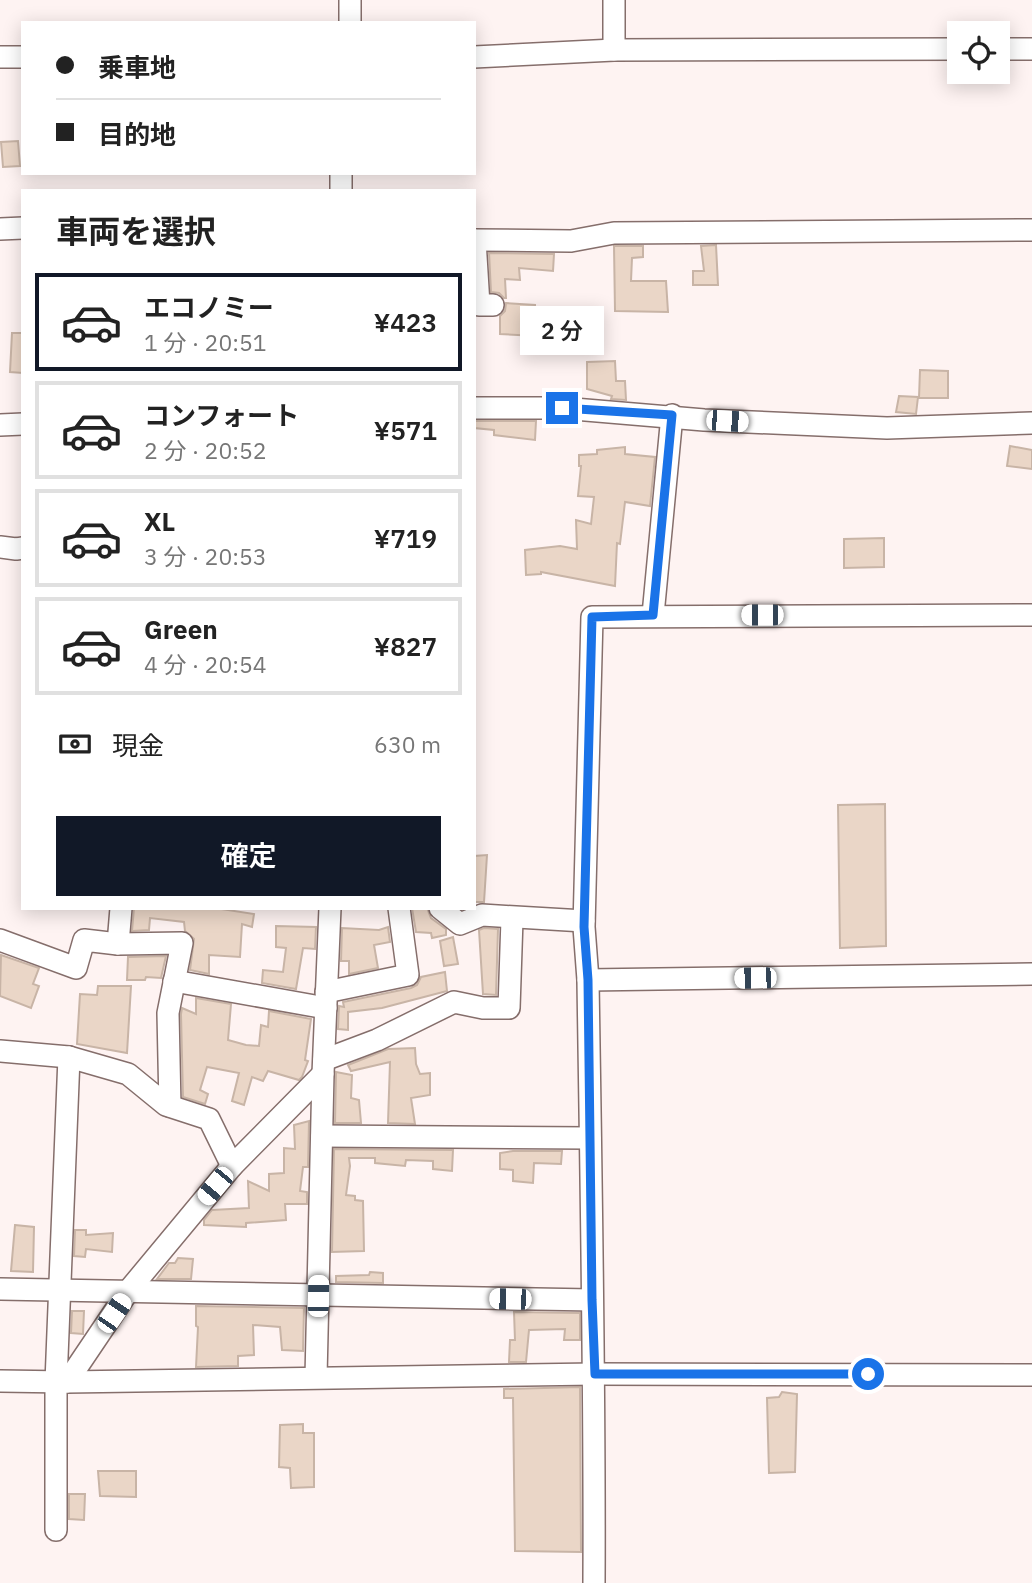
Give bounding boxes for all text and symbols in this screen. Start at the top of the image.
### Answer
map controls [947,21,1010,84]
button: locate [947,21,1010,84]
text: 乗車地 [98,50,176,84]
text: 目的地 [98,117,176,151]
text: 車両を選択 [56,210,216,252]
text: エコノミー [144,290,274,324]
icon: car [60,291,123,354]
text: ¥423 [374,305,437,339]
callout: 2 分 [520,306,604,356]
text: 2 分 [541,315,583,345]
text: 1 分 · 20:51 [144,327,267,357]
route end [546,392,578,424]
text: コンフォート [144,398,299,432]
icon: car [60,399,123,462]
car [706,409,749,433]
text: ¥571 [374,413,437,447]
text: 2 分 · 20:52 [144,435,267,465]
text: XL [144,504,175,538]
icon: car [60,507,123,570]
text: ¥719 [374,521,437,555]
text: 3 分 · 20:53 [144,541,267,571]
car [742,605,784,626]
text: Green [144,612,218,646]
icon: car [60,615,123,678]
text: ¥827 [374,629,437,663]
text: 4 分 · 20:54 [144,649,267,679]
icon: cash [56,725,94,763]
text: 現金 [112,728,164,762]
text: 630 m [374,729,441,759]
button: 確定 [56,816,441,896]
car [734,967,777,989]
car [194,1163,237,1209]
car [308,1275,329,1317]
car [489,1288,532,1310]
car [94,1290,135,1336]
route start [852,1358,884,1390]

